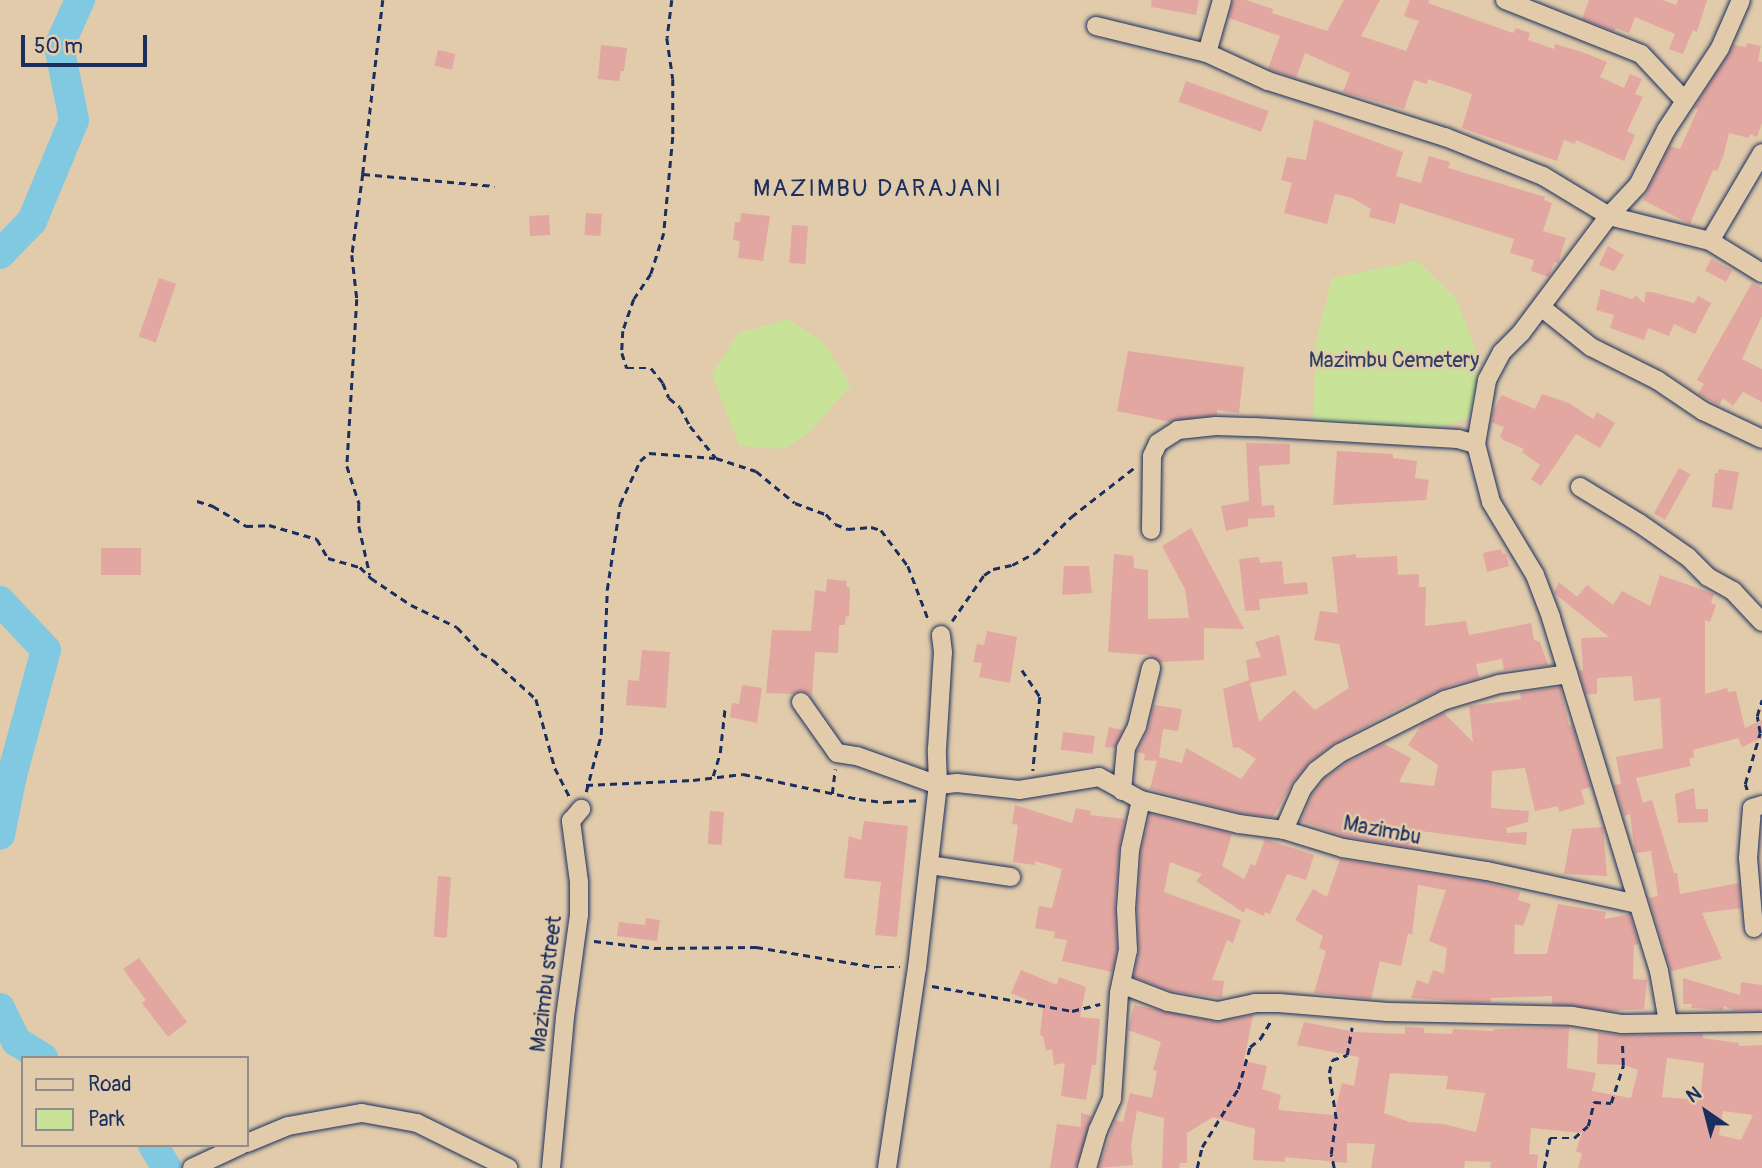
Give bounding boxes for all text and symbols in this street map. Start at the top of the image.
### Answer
scale bar [24,21,150,65]
text: 50 m [34,33,83,60]
district label: MAZIMBU DARAJANI [755,175,1001,203]
park label: Mazimbu Cemetery [1309,348,1479,374]
street label: Mazimbu [1341,811,1423,851]
street label: Mazimbu street [526,914,568,1054]
legend [21,1056,248,1147]
text: Road [88,1071,132,1098]
north arrow [1671,1077,1741,1147]
text: N [1682,1081,1706,1108]
text: Park [88,1106,125,1133]

